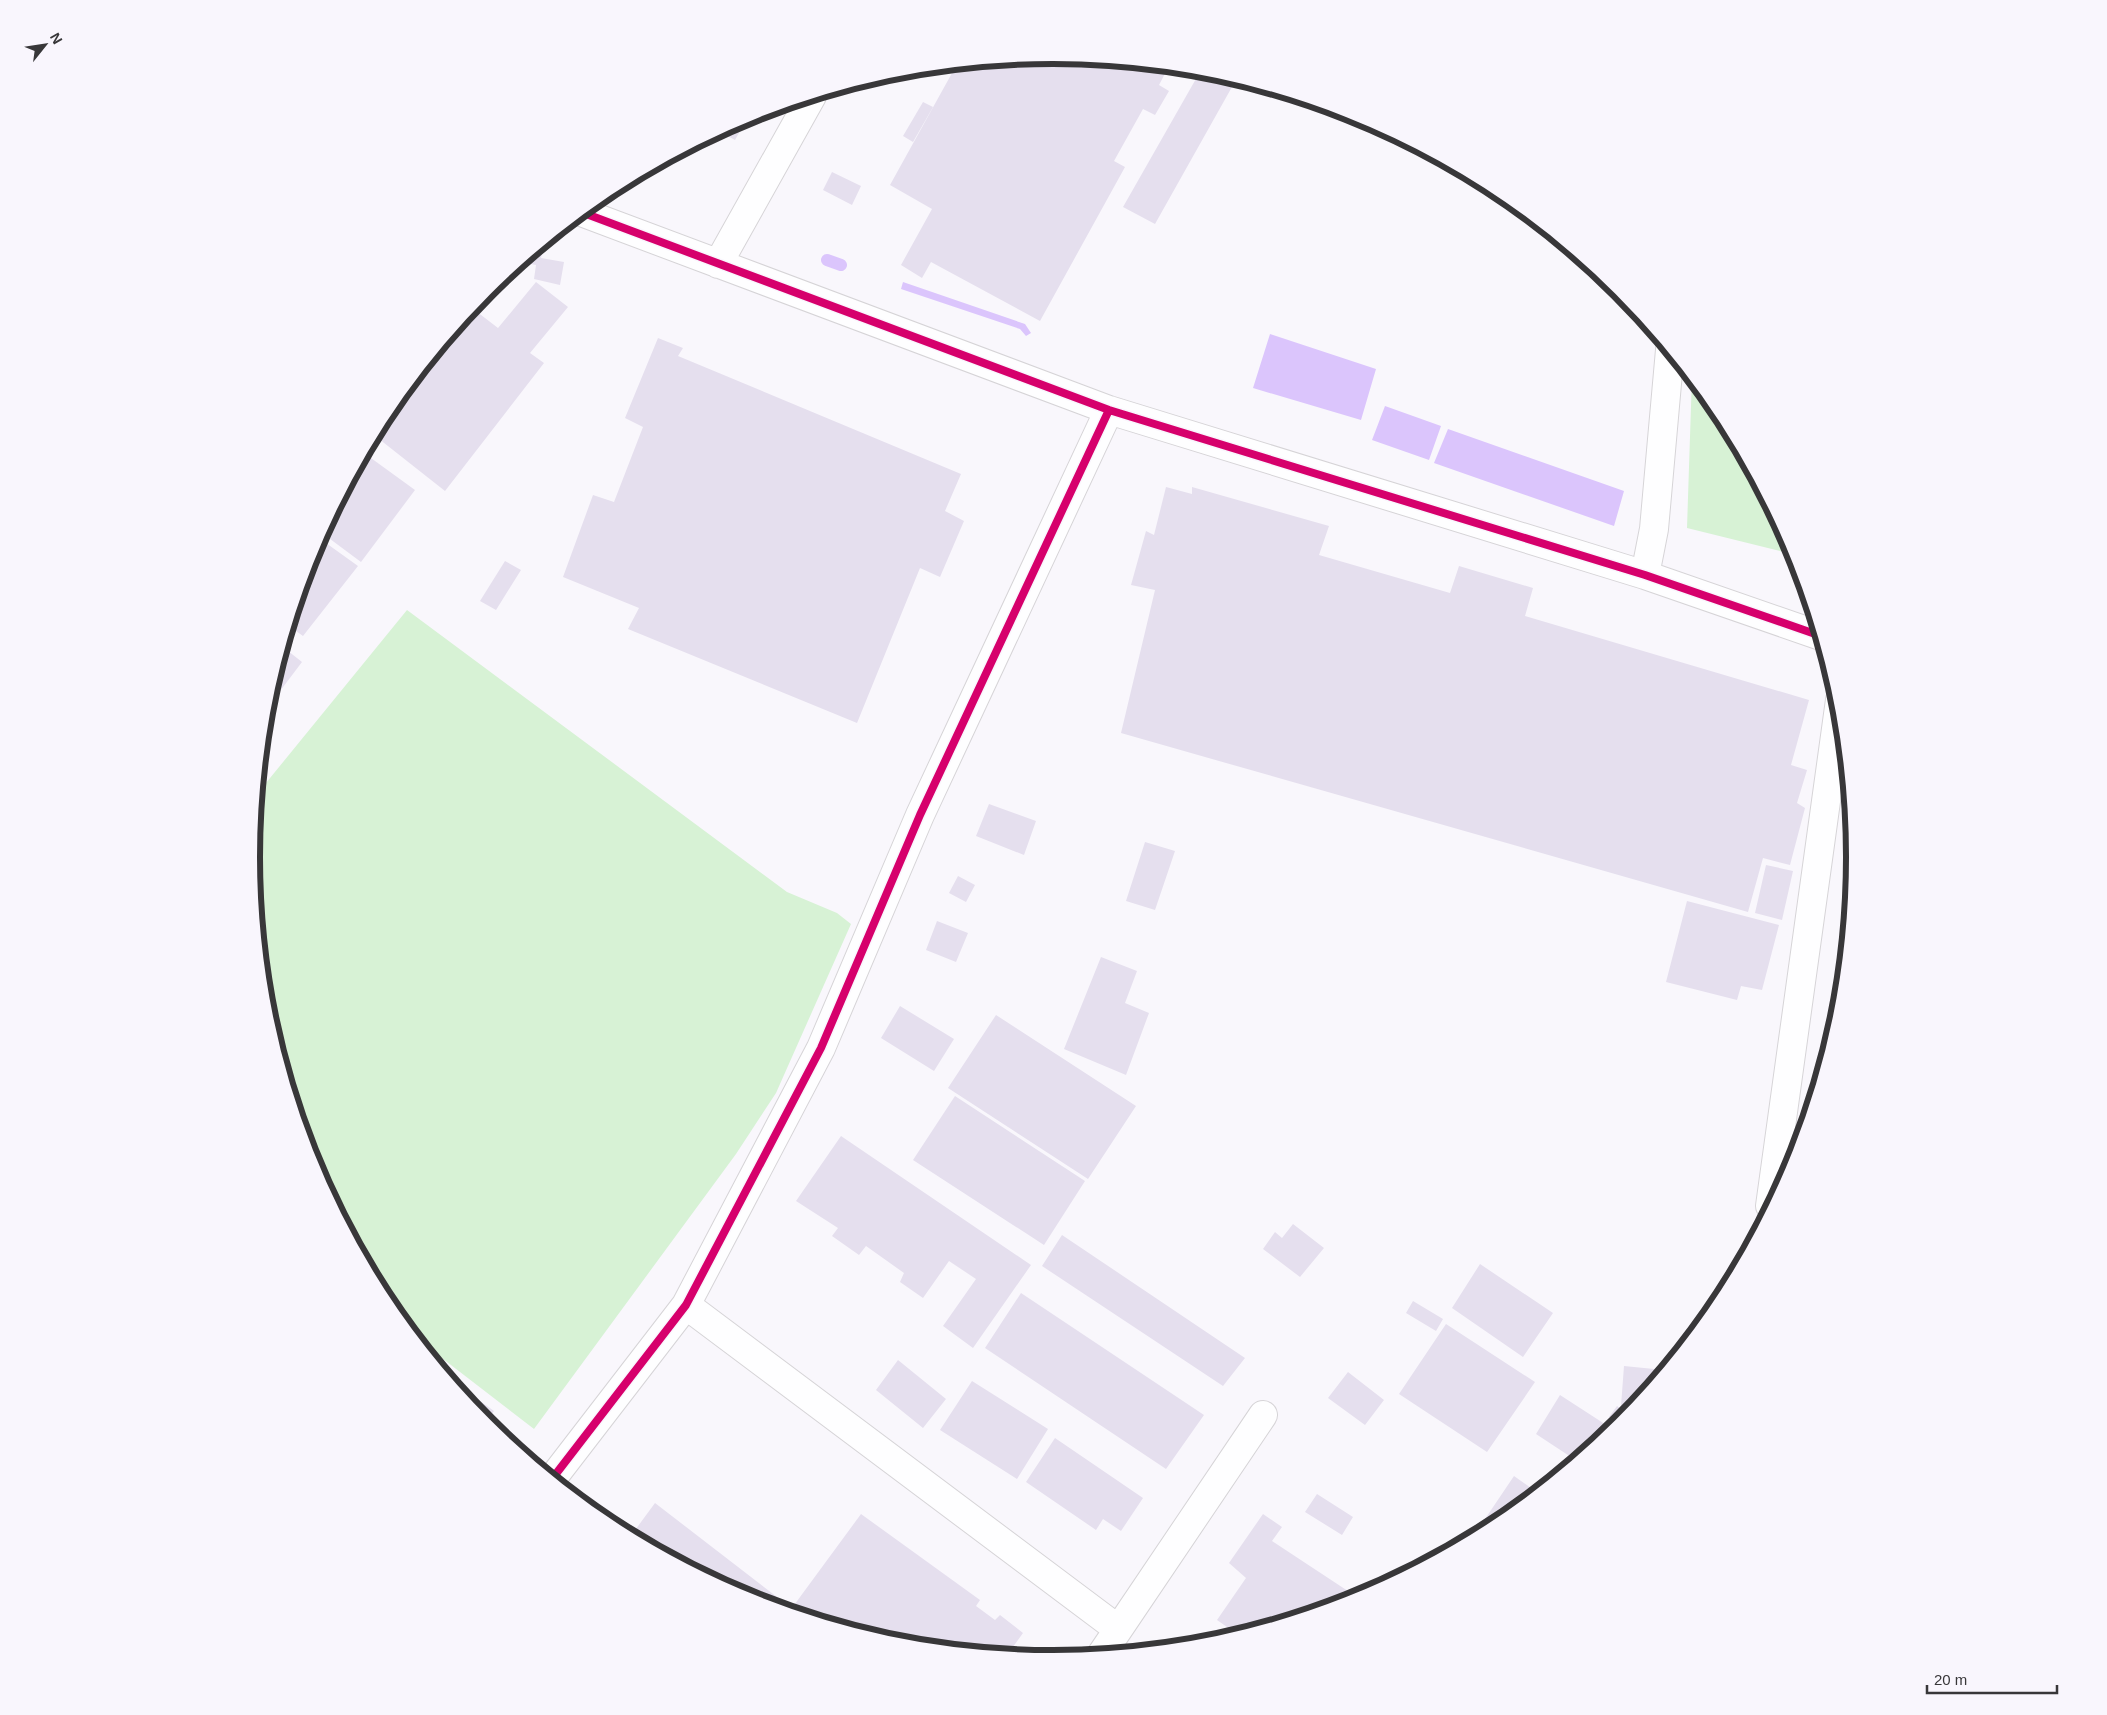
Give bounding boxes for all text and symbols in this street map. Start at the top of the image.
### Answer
north arrow [20,20,70,70]
text: N [47,30,66,47]
scale bar [1927,1662,2057,1694]
text: 20 m [1934,1671,1967,1688]

